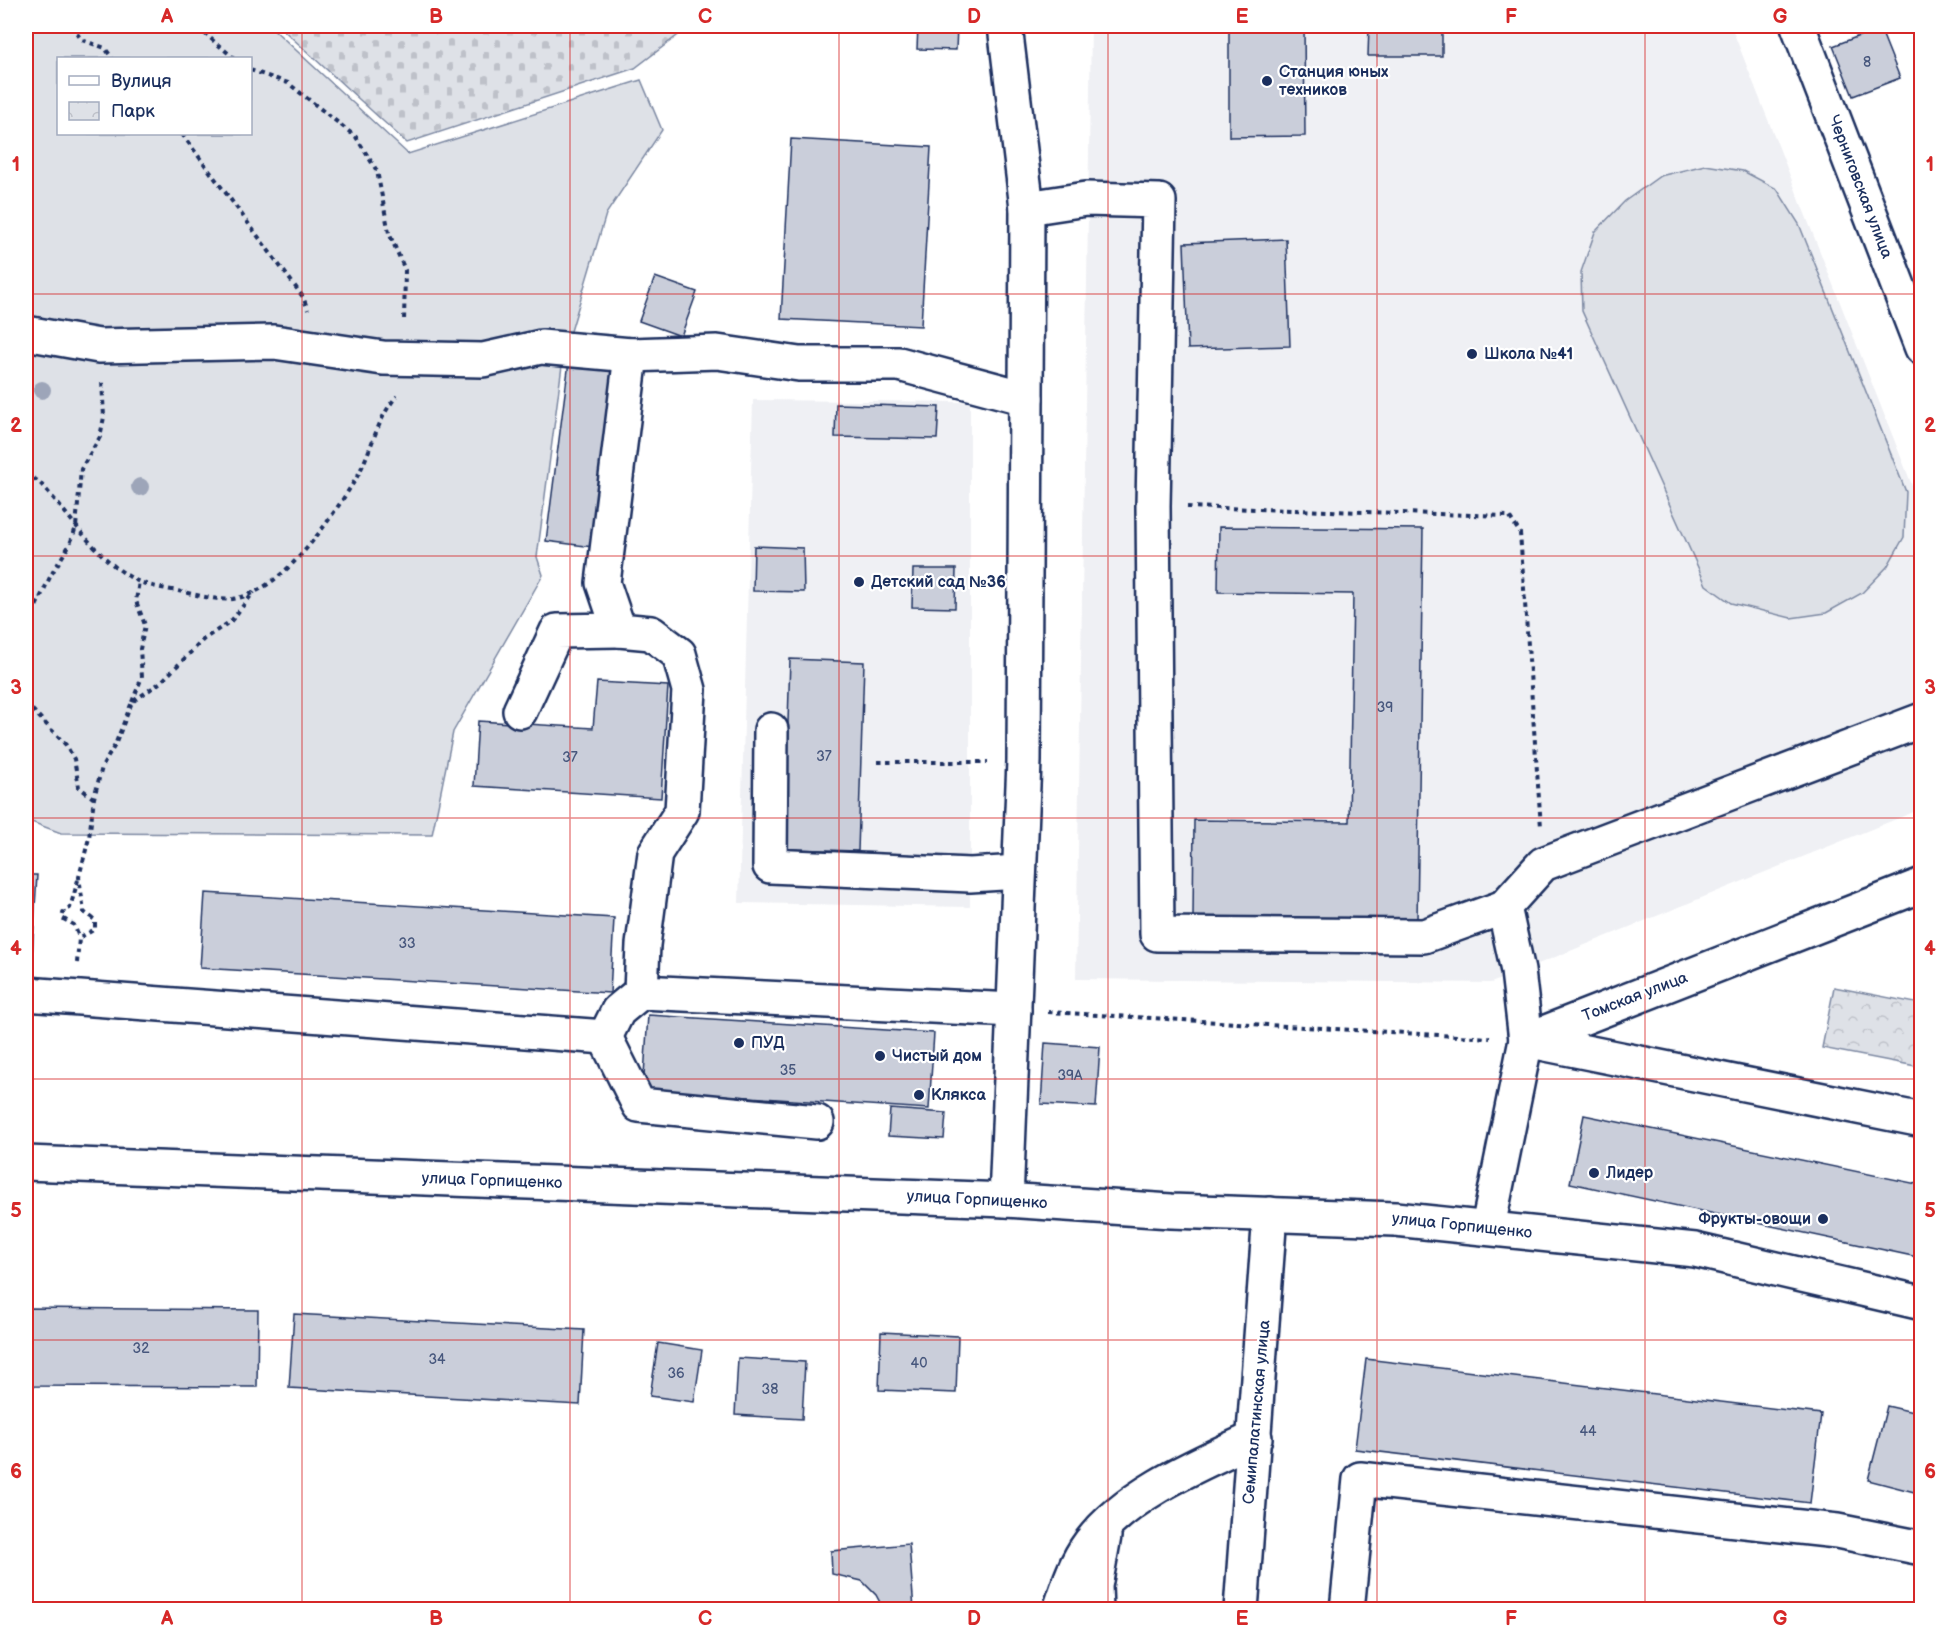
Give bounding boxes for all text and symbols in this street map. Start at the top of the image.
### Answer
text: A [160,5,174,29]
text: B [429,5,443,29]
text: C [698,5,712,29]
text: D [967,5,981,29]
text: E [1236,5,1249,29]
text: F [1505,5,1517,29]
text: G [1773,5,1788,29]
house number: 8 [1863,54,1871,71]
legend [57,57,252,135]
place label: Станция юных техников [1279,63,1389,100]
text: Вулиця [111,71,172,92]
marker: Станция юных техников [1260,74,1274,88]
text: Парк [111,101,155,122]
street label: Черниговская улица [1824,113,1896,262]
text: 1 [12,153,20,177]
text: 1 [1926,153,1934,177]
place label: Школа №41 [1484,345,1573,364]
marker: Школа №41 [1465,347,1479,361]
text: 2 [10,414,22,438]
text: 2 [1924,414,1936,438]
place label: Детский сад №36 [871,573,1006,592]
marker: Детский сад №36 [852,575,866,589]
text: 3 [10,676,22,700]
text: 3 [1924,676,1936,700]
house number: 39 [1377,699,1393,716]
house number: 37 [816,748,832,765]
house number: 37 [562,749,578,766]
house number: 33 [398,935,416,952]
text: 4 [10,937,22,961]
text: 4 [1924,937,1936,961]
street label: Томская улица [1580,968,1691,1026]
place label: ПУД [751,1034,785,1053]
marker: ПУД [732,1036,746,1050]
place label: Чистый дом [892,1047,982,1066]
marker: Чистый дом [873,1049,887,1063]
house number: 35 [780,1062,796,1079]
house number: 39А [1057,1067,1083,1084]
place label: Клякса [931,1086,986,1105]
marker: Клякса [912,1088,926,1102]
place label: Лидер [1605,1164,1654,1183]
marker: Лидер [1587,1166,1601,1180]
street label: улица Горпищенко [421,1169,563,1193]
street label: улица Горпищенко [906,1187,1048,1213]
text: 5 [10,1199,22,1223]
text: 5 [1924,1199,1936,1223]
street label: улица Горпищенко [1391,1209,1533,1243]
place label: Фрукты-овощи [1698,1210,1811,1229]
marker: Фрукты-овощи [1816,1212,1830,1226]
street label: Семипалатинская улица [1239,1319,1275,1505]
house number: 32 [133,1340,150,1357]
house number: 34 [428,1351,446,1368]
house number: 40 [911,1355,927,1372]
house number: 36 [667,1365,685,1382]
house number: 38 [762,1381,778,1398]
house number: 44 [1579,1423,1597,1440]
text: 6 [10,1460,22,1484]
text: 6 [1924,1460,1936,1484]
text: A [160,1607,174,1631]
text: B [429,1607,443,1631]
text: C [698,1607,712,1631]
text: D [967,1607,981,1631]
text: E [1236,1607,1249,1631]
text: F [1505,1607,1517,1631]
text: G [1773,1607,1788,1631]

